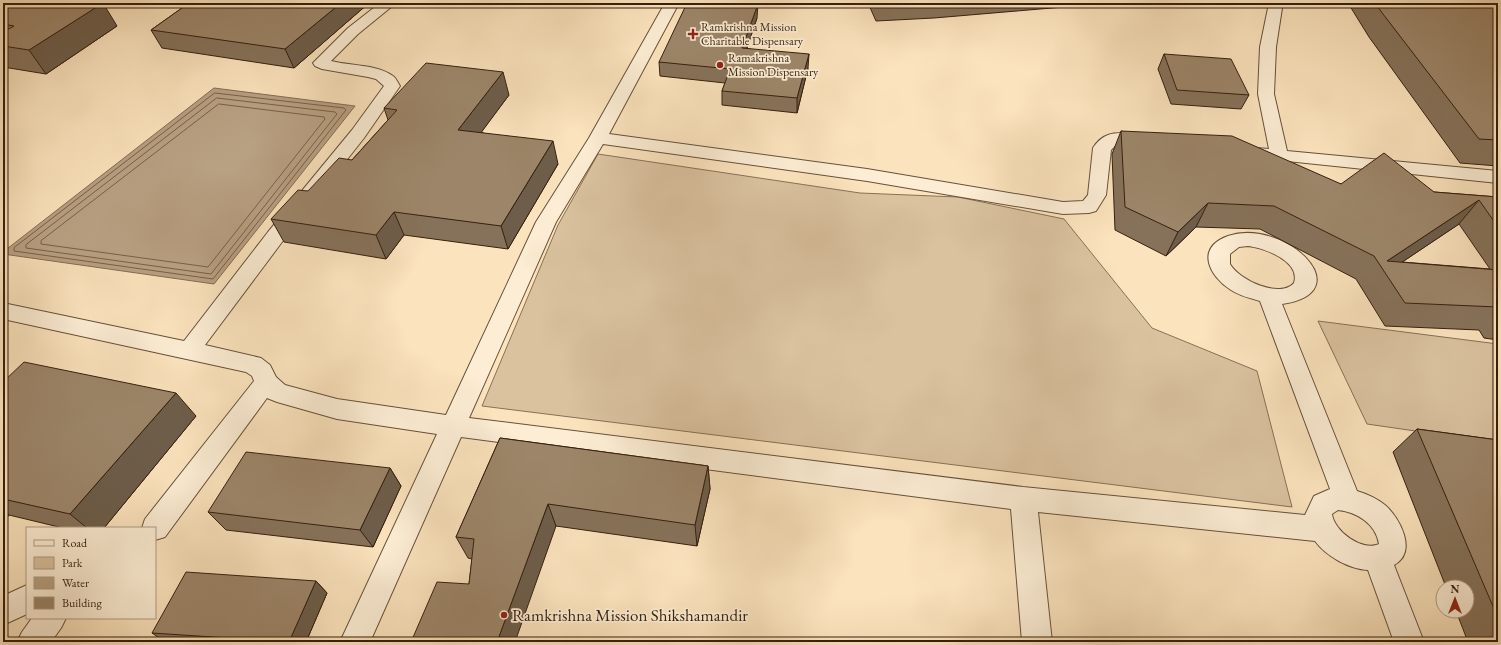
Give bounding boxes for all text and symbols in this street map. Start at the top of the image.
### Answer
place label: Ramkrishna Mission Charitable Dispensary [701,19,804,49]
marker: Ramkrishna Mission Charitable Dispensary [688,29,698,39]
place label: Ramakrishna Mission Dispensary [728,50,819,80]
marker: Ramakrishna Mission Dispensary [715,60,725,70]
legend [26,527,156,619]
text: Road [62,535,88,551]
text: Park [62,555,83,571]
text: Water [62,575,89,591]
north arrow [1435,579,1475,619]
text: N [1451,582,1460,596]
text: Building [62,595,103,611]
place label: Ramkrishna Mission Shikshamandir [512,604,748,626]
marker: Ramkrishna Mission Shikshamandir [499,610,509,620]

